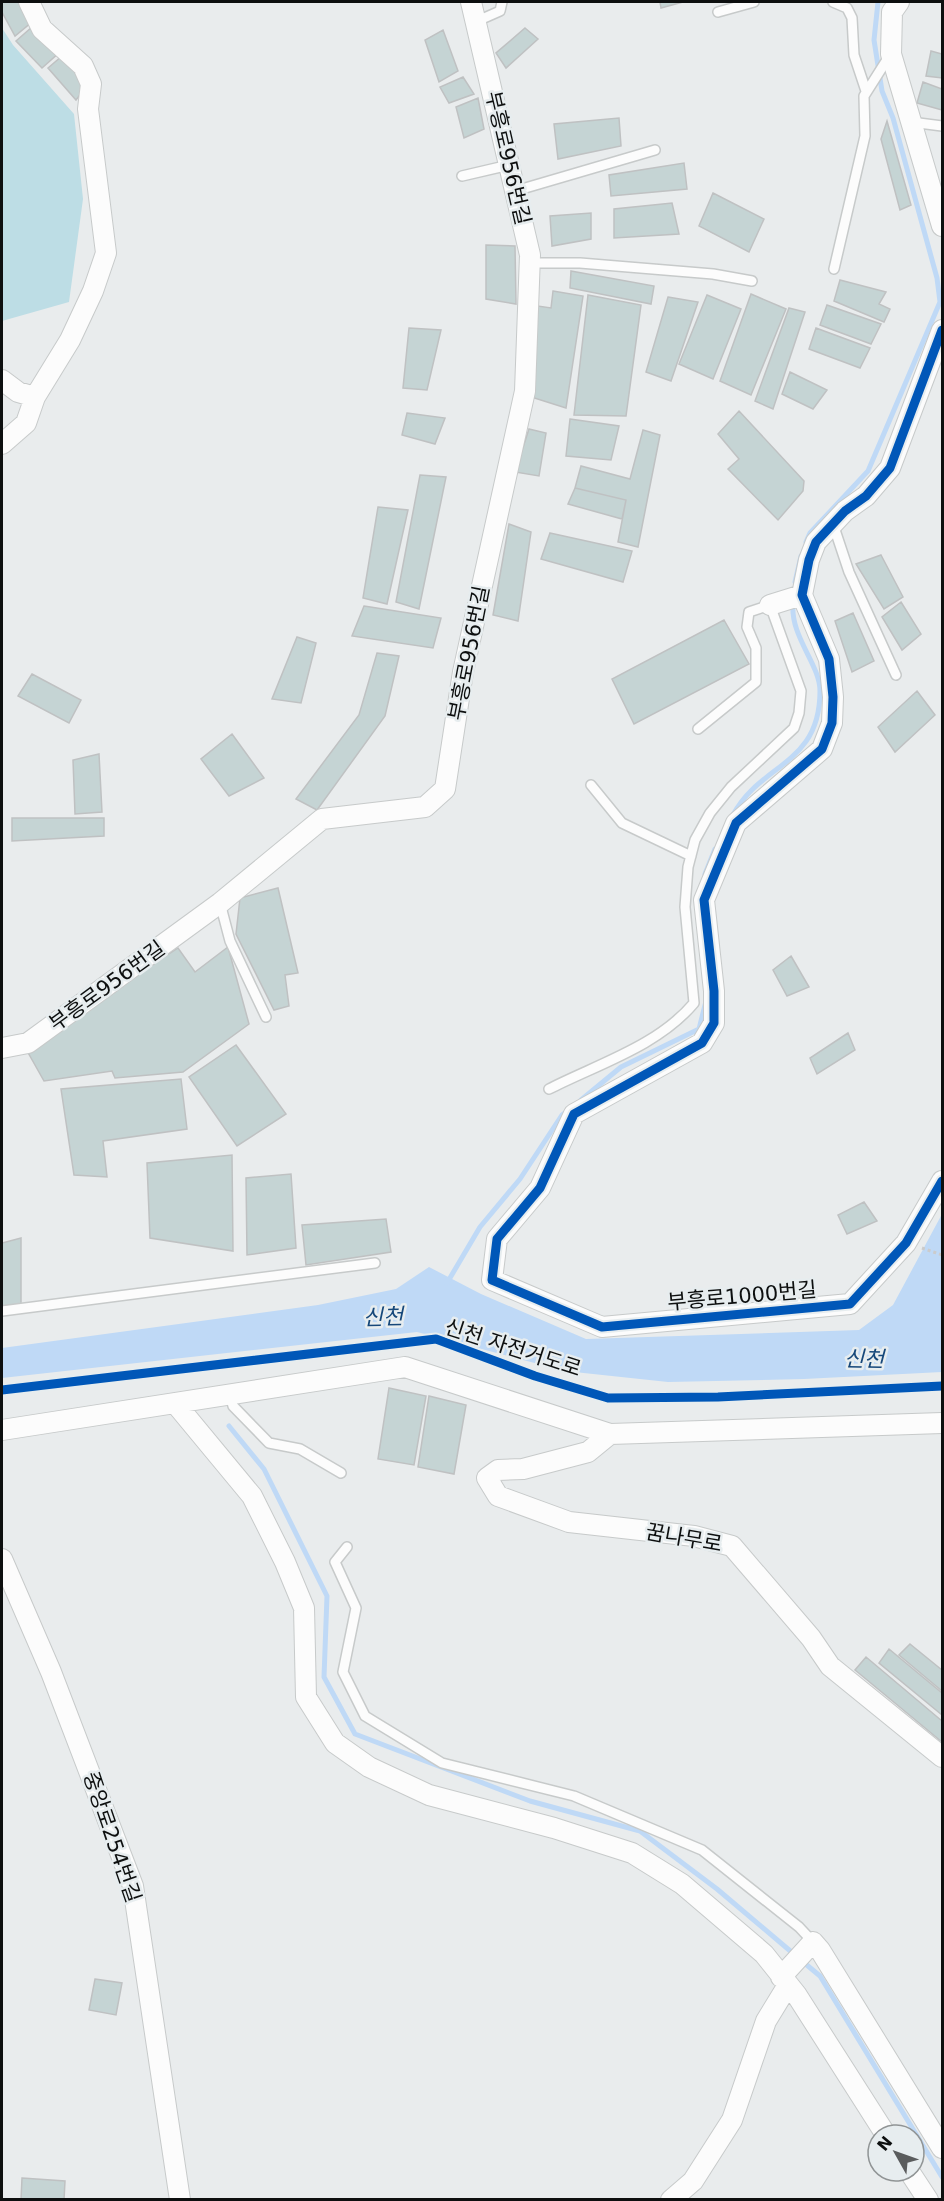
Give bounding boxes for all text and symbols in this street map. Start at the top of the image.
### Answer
street label: 부흥로956번길 [481,89,535,227]
street label: 부흥로956번길 [444,584,494,722]
street label: 부흥로956번길 [45,936,169,1036]
street label: 부흥로1000번길 [666,1278,818,1314]
water label: 신천 [362,1304,406,1330]
street label: 신천 자전거도로 [442,1315,584,1381]
water label: 신천 [844,1346,887,1372]
street label: 꿈나무로 [644,1519,724,1557]
street label: 중앙로254번길 [78,1768,146,1906]
north arrow [866,2123,926,2183]
text: N [873,2132,896,2155]

